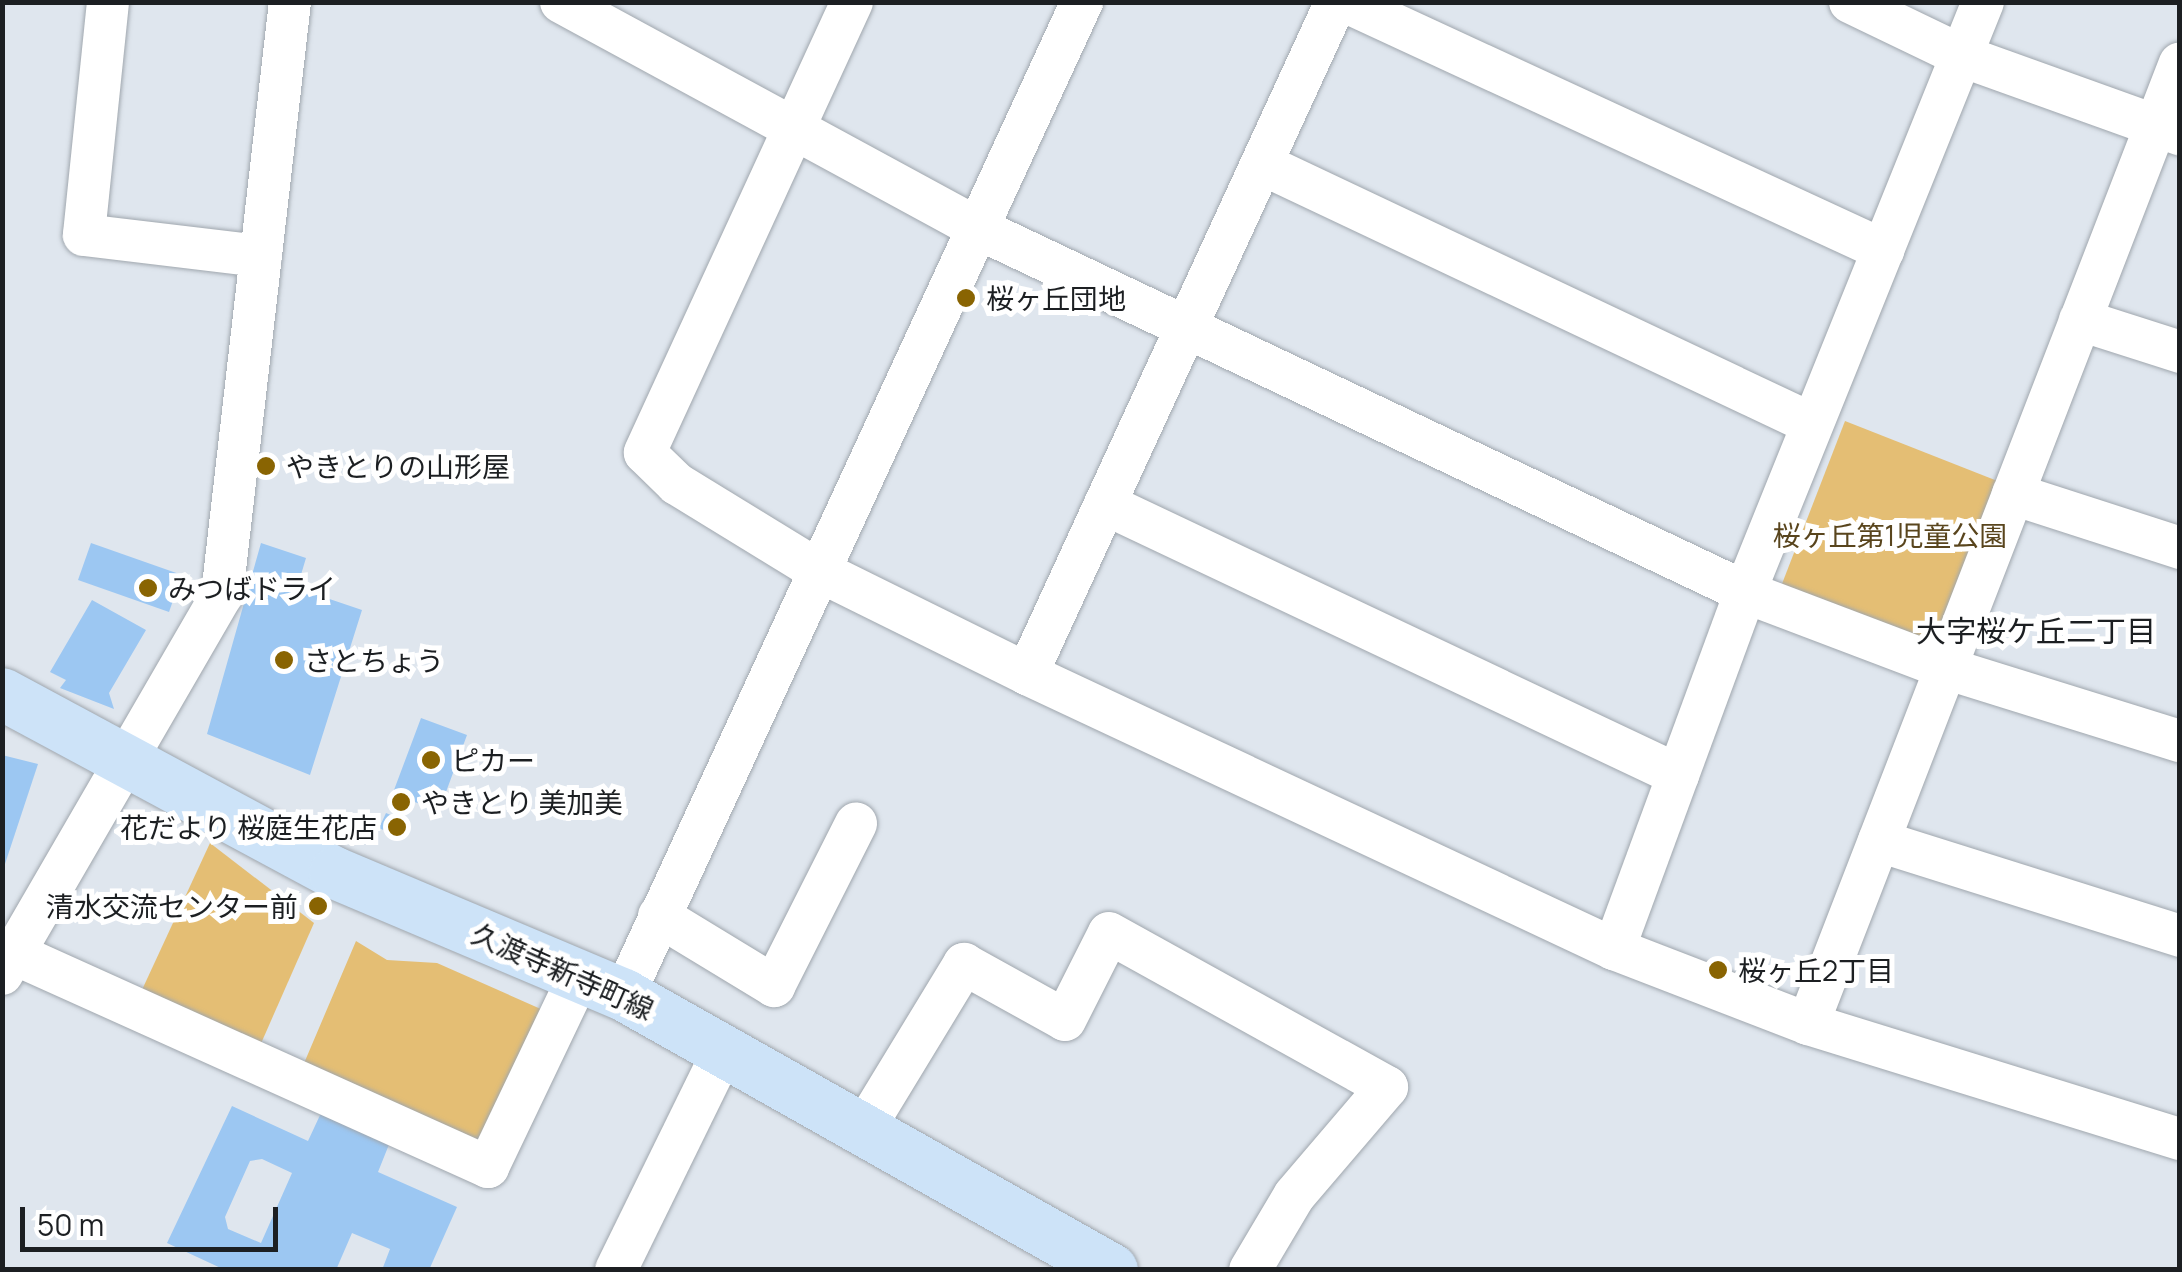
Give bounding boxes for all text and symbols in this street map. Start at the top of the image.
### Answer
place label: 桜ヶ丘団地 [986,281,1126,315]
marker: 桜ヶ丘団地 [955,287,977,309]
place label: やきとりの山形屋 [286,449,510,483]
marker: やきとりの山形屋 [255,455,277,477]
park label: 桜ヶ丘第1児童公園 [1773,518,2007,552]
place label: みつばドライ [168,571,336,605]
marker: みつばドライ [137,577,159,599]
district label: 大字桜ケ丘二丁目 [1916,613,2156,649]
place label: さとちょう [304,643,444,677]
marker: さとちょう [273,649,295,671]
place label: ピカー [451,743,535,777]
marker: ピカー [420,749,442,771]
place label: やきとり 美加美 [421,785,623,819]
marker: やきとり 美加美 [390,791,412,813]
place label: 花だより 桜庭生花店 [119,810,377,844]
marker: 花だより 桜庭生花店 [386,816,408,838]
place label: 清水交流センター前 [46,889,298,923]
marker: 清水交流センター前 [307,895,329,917]
street label: 久渡寺新寺町線 [467,916,659,1026]
place label: 桜ヶ丘2丁目 [1738,953,1894,987]
marker: 桜ヶ丘2丁目 [1707,959,1729,981]
scale bar [25,1187,282,1249]
text: 50 m [37,1204,104,1245]

